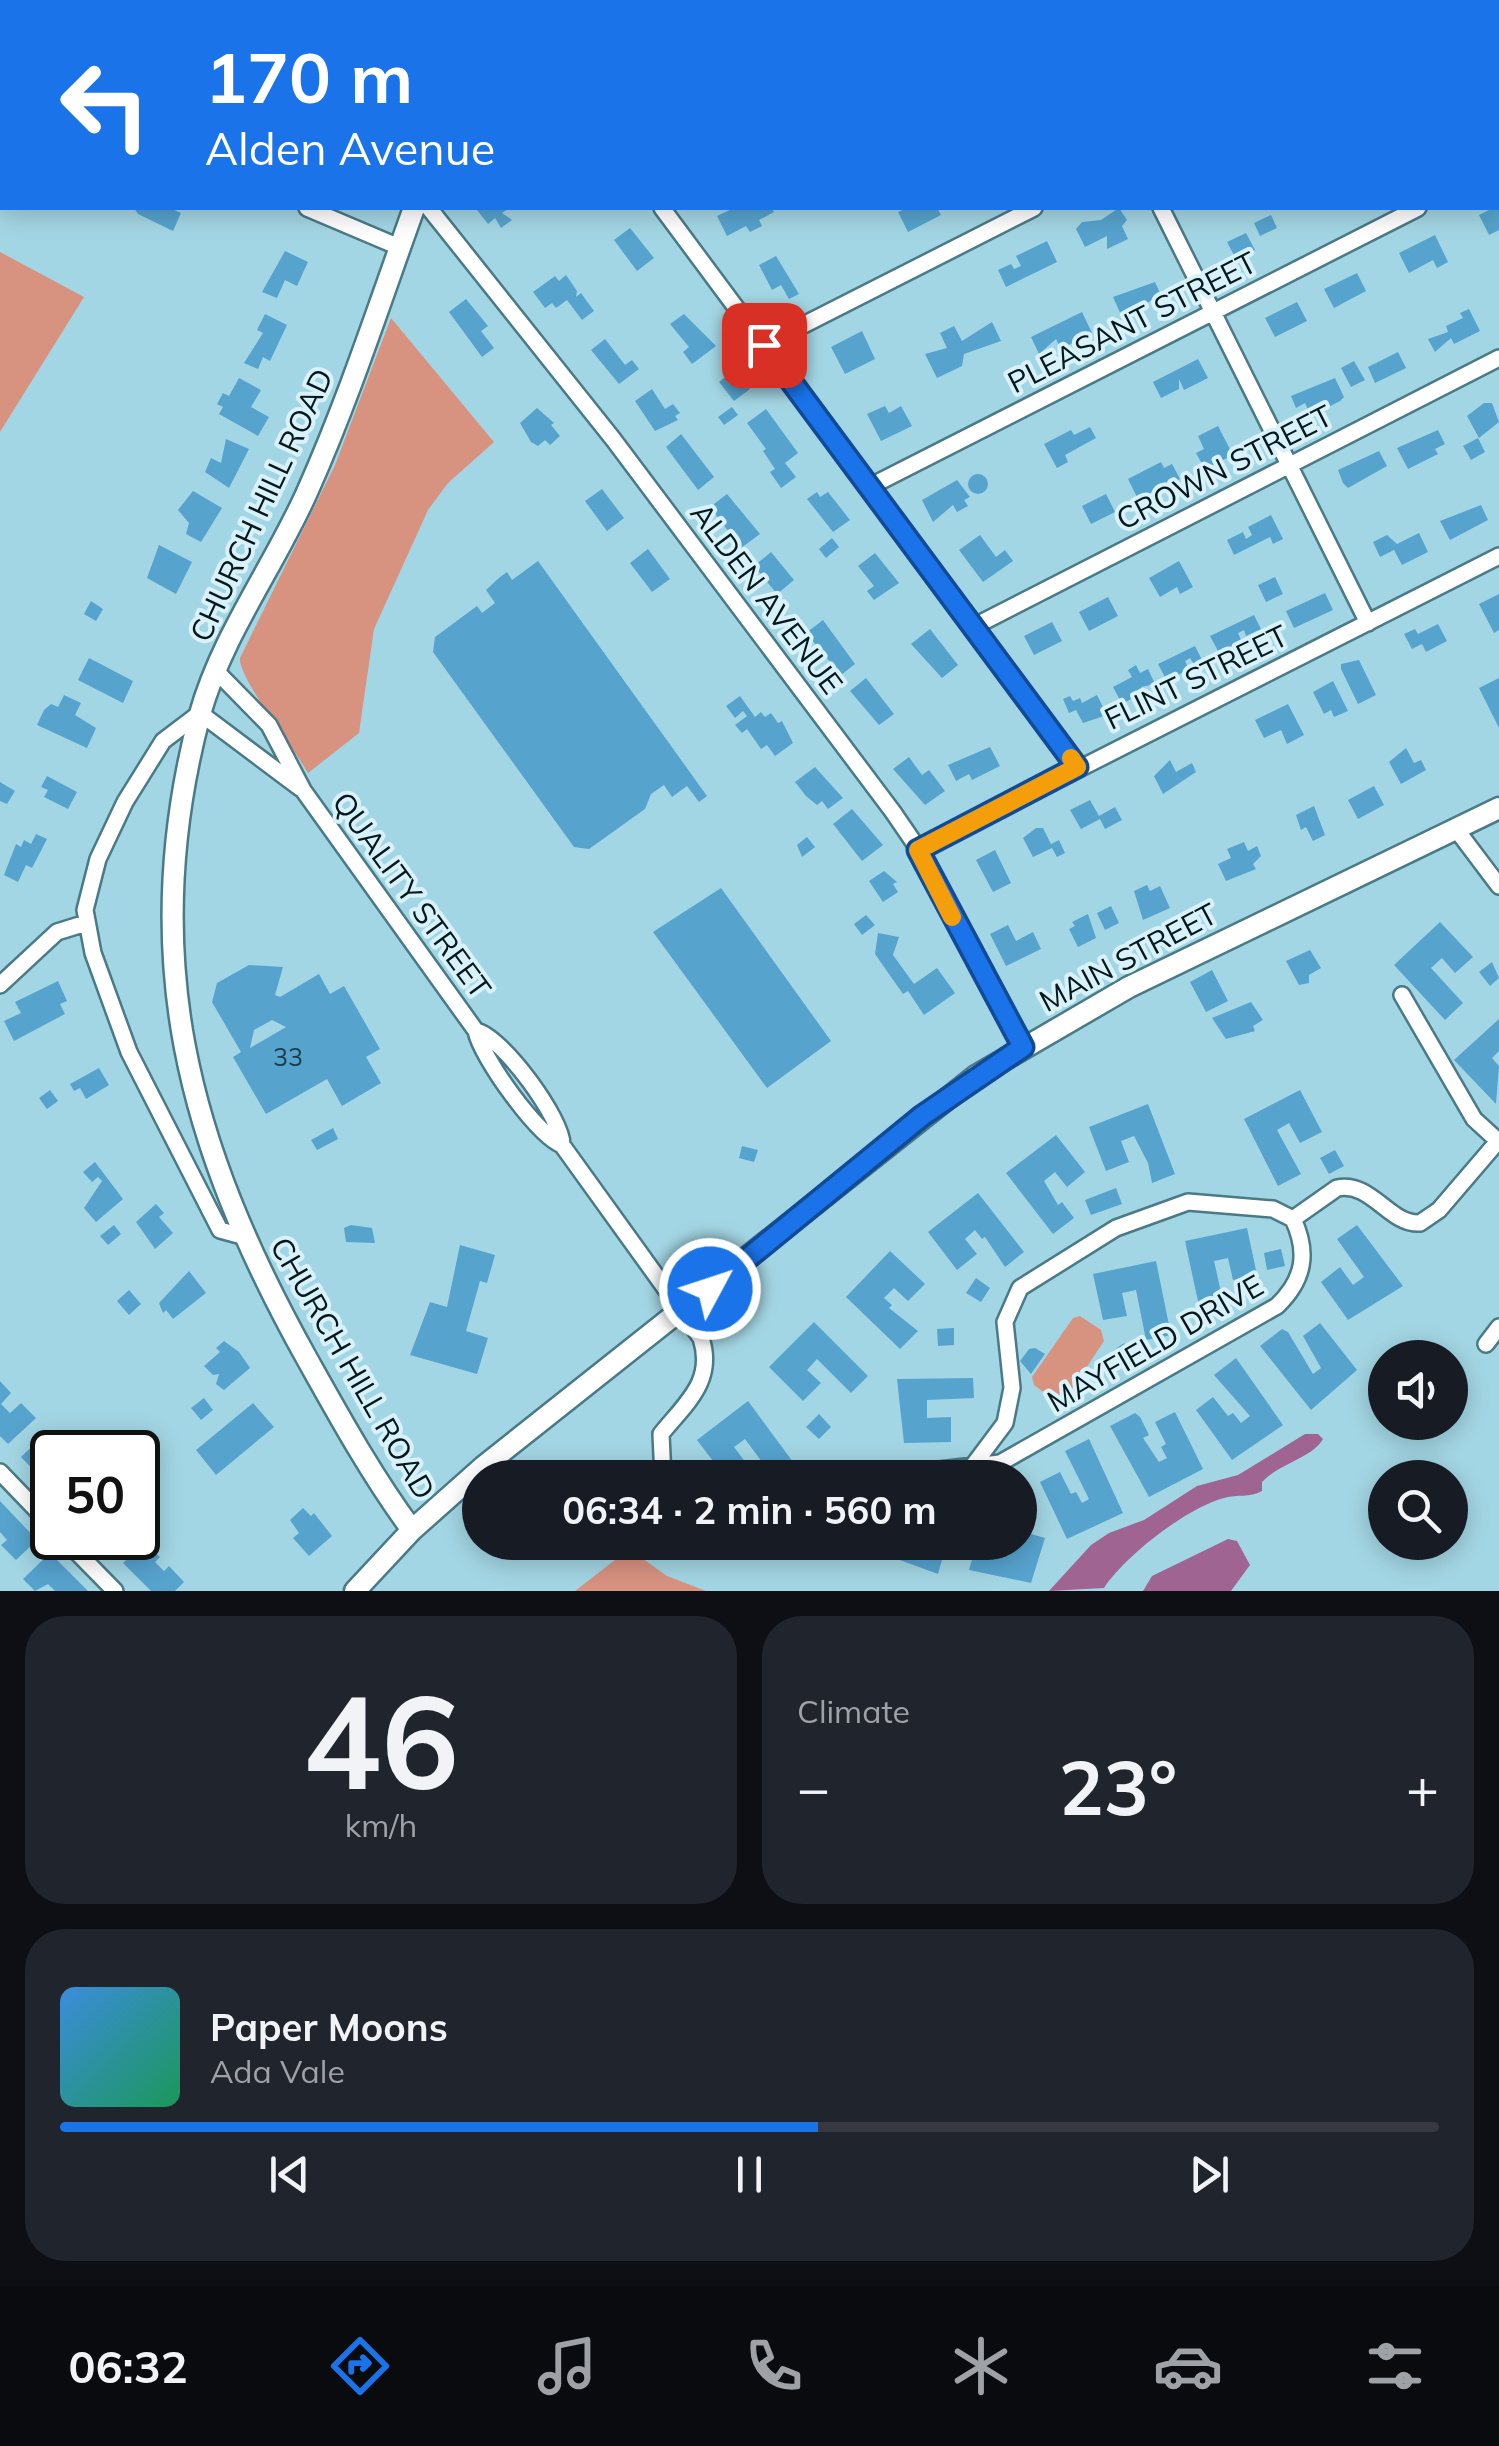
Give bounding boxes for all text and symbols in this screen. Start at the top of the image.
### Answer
text: 170 m [205,33,413,121]
icon: left [40,40,170,170]
text: Alden Avenue [205,120,495,176]
street label: PLEASANT STREET [1001,243,1263,401]
pin [722,303,807,388]
icon: arrive [737,318,792,373]
street label: CHURCH HILL ROAD [181,363,341,647]
street label: CROWN STREET [1110,396,1338,538]
street label: ALDEN AVENUE [683,495,851,701]
street label: FLINT STREET [1098,616,1294,738]
street label: QUALITY STREET [324,784,500,1006]
street label: MAIN STREET [1033,894,1223,1020]
house number: 33 [273,1041,303,1072]
street label: CHURCH HILL ROAD [262,1230,444,1506]
position arrow [658,1237,762,1341]
street label: MAYFIELD DRIVE [1040,1266,1270,1420]
map controls [1368,1340,1468,1560]
button: sound [1368,1340,1468,1440]
speed limit sign: 50 [30,1430,160,1560]
button: search [1368,1460,1468,1560]
text: 06:34 · 2 min · 560 m [562,1486,937,1534]
text: 46 [303,1658,459,1822]
text: Climate [797,1691,910,1731]
text: 23° [1059,1740,1177,1834]
text: − [797,1753,830,1822]
text: + [1406,1753,1439,1822]
text: km/h [345,1805,417,1845]
text: Paper Moons [210,2003,448,2051]
text: Ada Vale [210,2051,345,2091]
icon: previous [262,2147,317,2202]
icon: pause [722,2147,777,2202]
icon: next [1182,2147,1237,2202]
icon: directions [325,2331,395,2401]
icon: music [532,2331,602,2401]
icon: phone [739,2331,809,2401]
icon: climate [946,2331,1016,2401]
icon: car [1153,2331,1223,2401]
icon: filters [1360,2331,1430,2401]
text: 06:32 [69,2338,188,2394]

